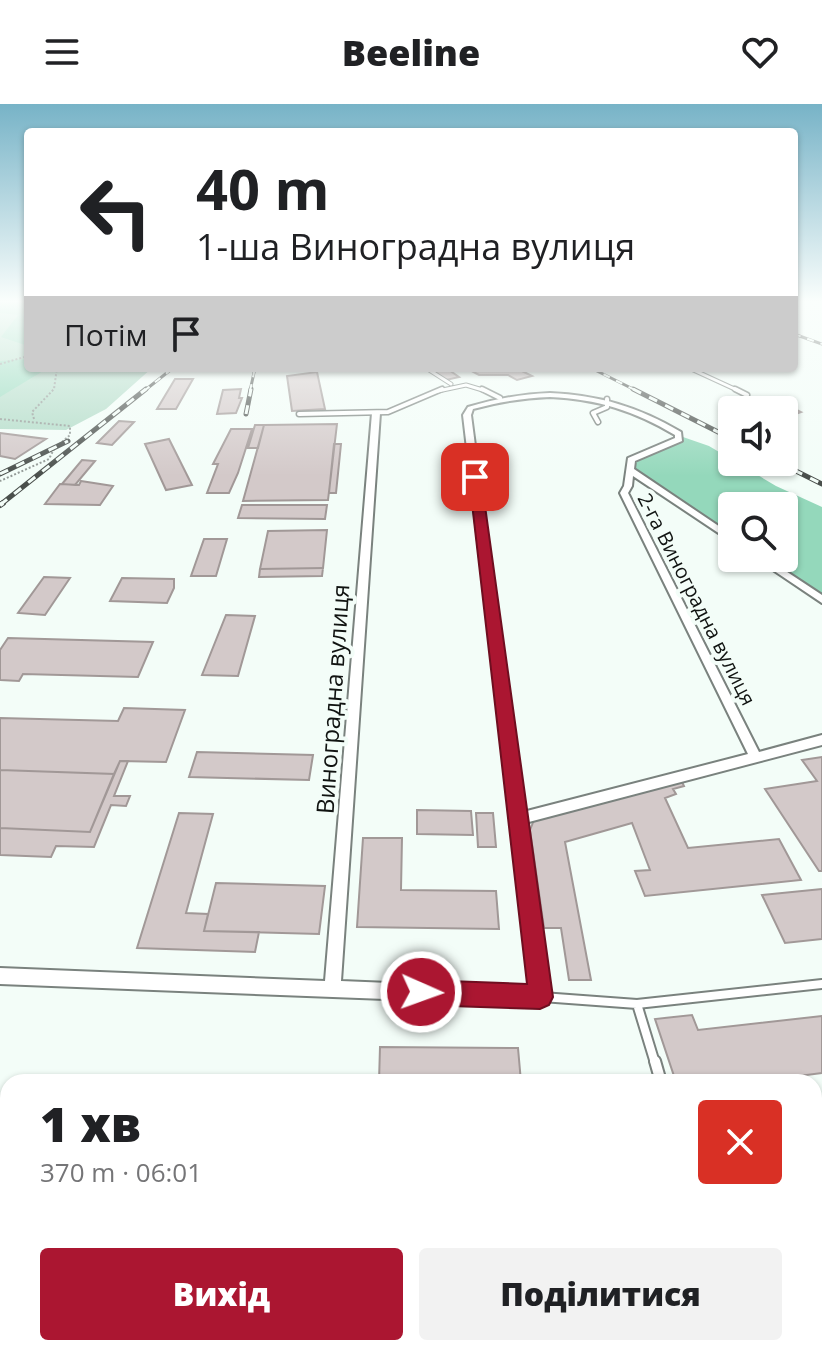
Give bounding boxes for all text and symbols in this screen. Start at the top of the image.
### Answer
text: Beeline [342,28,480,77]
icon: menu [40,30,84,74]
icon: heart [738,30,782,74]
text: 40 m [196,150,330,226]
icon: left [64,160,168,264]
text: 1-ша Виноградна вулиця [196,222,635,271]
icon: arrive [164,312,208,356]
text: Потім [64,314,148,355]
map controls [718,396,798,572]
button: sound [718,396,798,476]
pin [441,443,509,511]
icon: arrive [453,455,497,499]
street label: 2-га Виноградна вулиця [632,488,762,710]
button: search [718,492,798,572]
street label: Виноградна вулиця [308,583,356,815]
position arrow [379,950,463,1034]
text: 1 хв [40,1091,141,1156]
button: close [698,1100,782,1184]
text: 370 m · 06:01 [40,1154,202,1190]
button: Вихід [40,1248,403,1340]
button: Поділитися [419,1248,782,1340]

